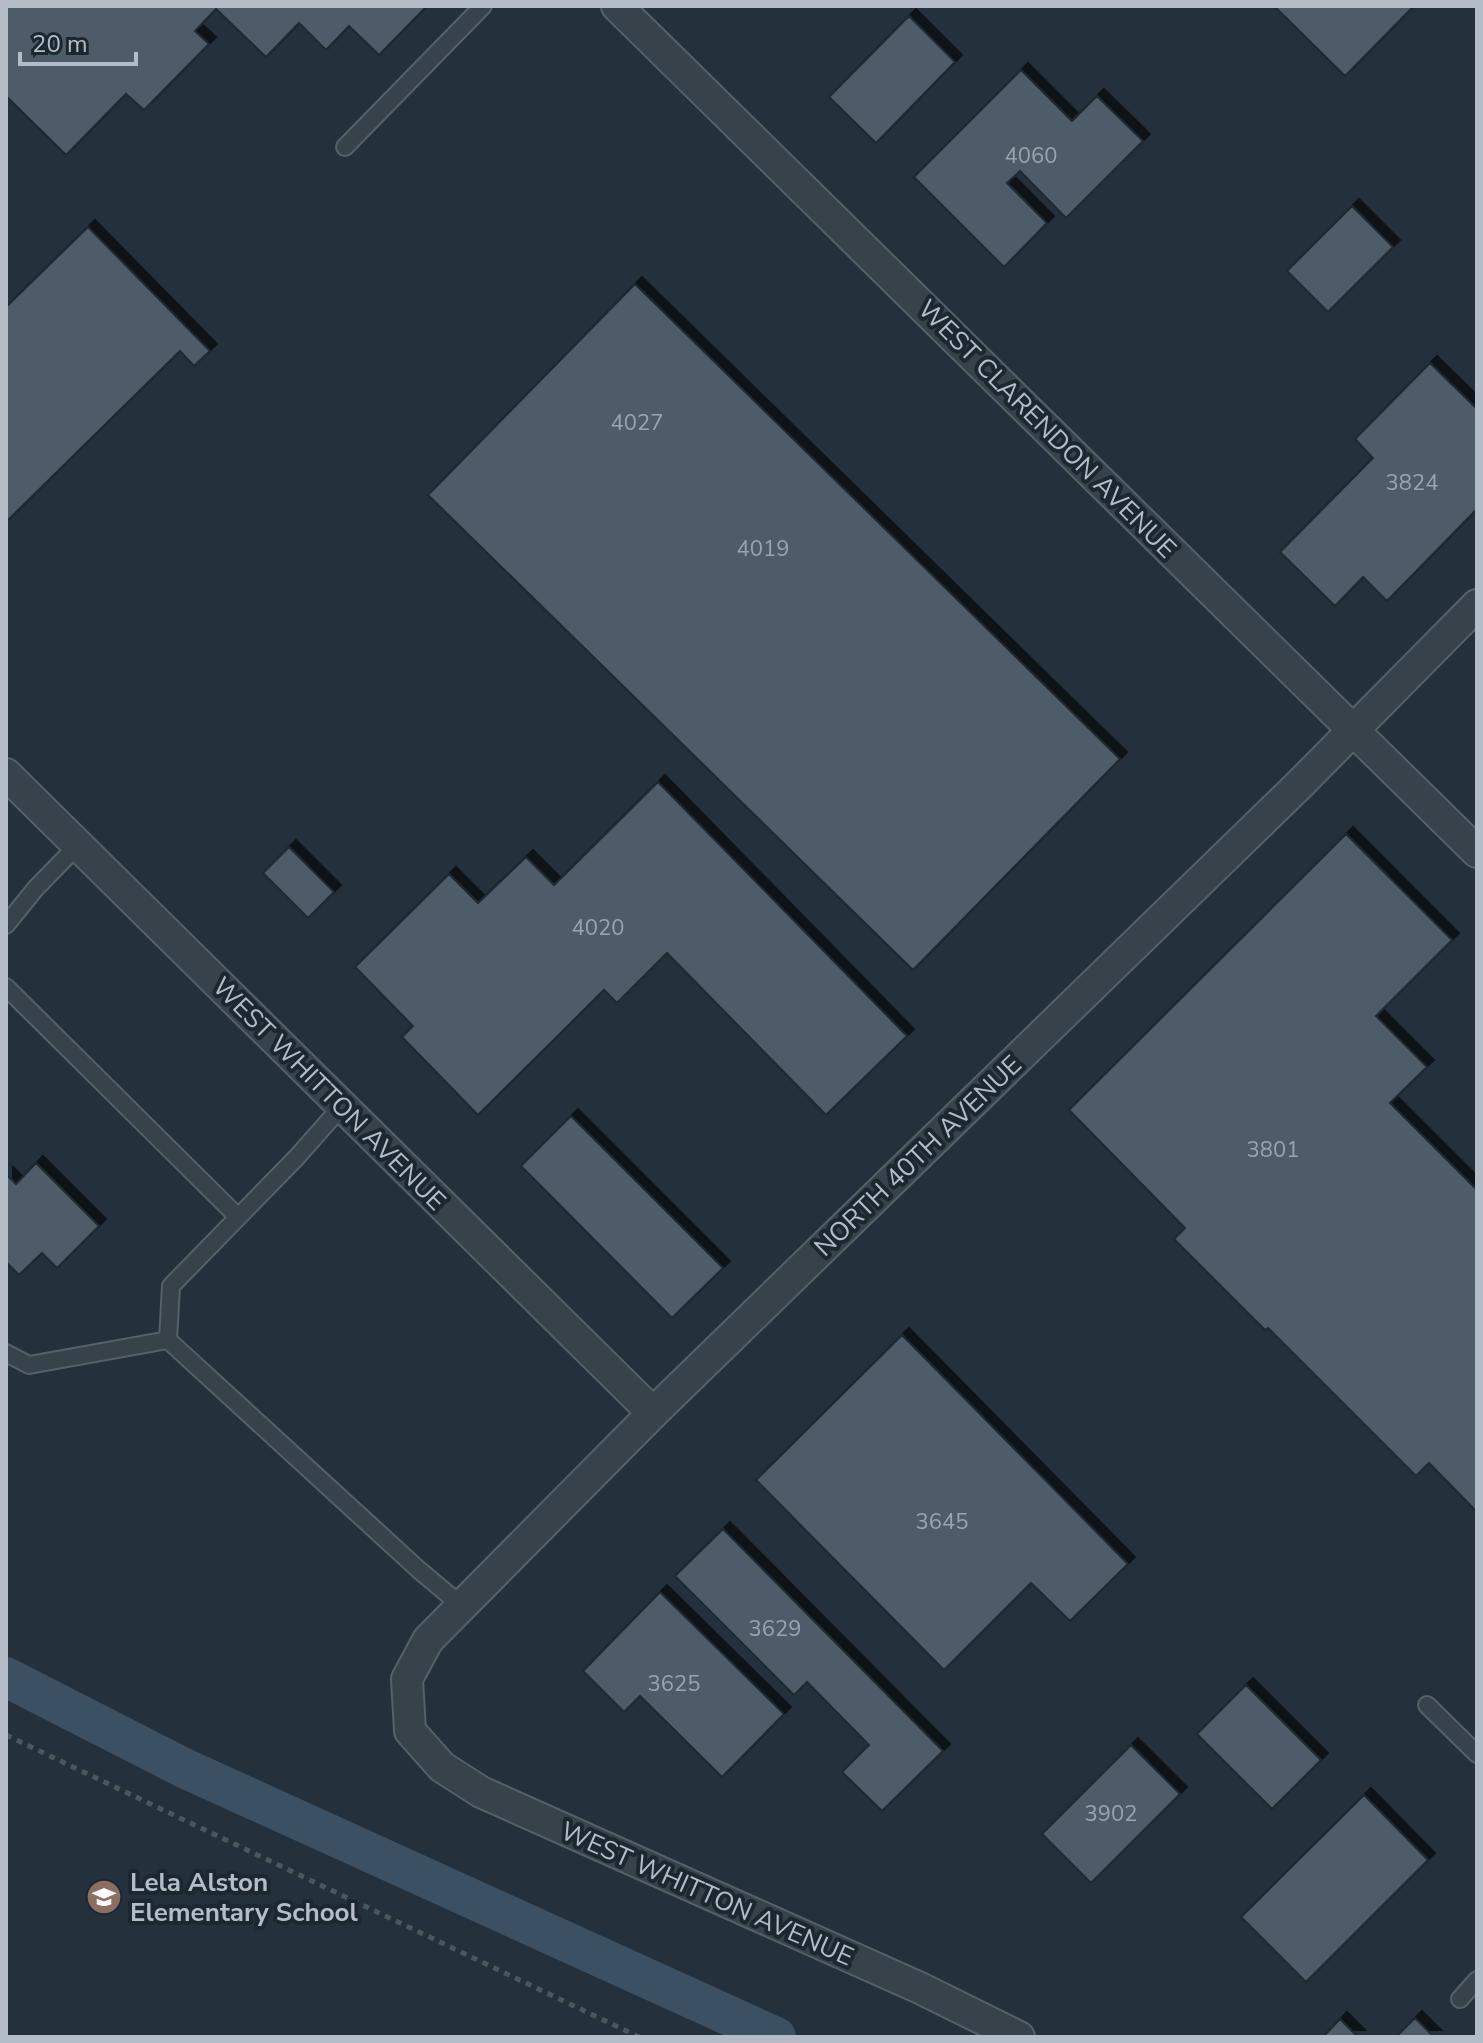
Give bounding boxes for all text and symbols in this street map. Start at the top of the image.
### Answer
scale bar [20,16,136,66]
text: 20 m [32,28,88,60]
house number: 4060 [1005,141,1057,171]
street label: WEST CLARENDON AVENUE [910,292,1184,566]
house number: 4027 [611,408,663,438]
house number: 3824 [1386,468,1438,498]
house number: 4019 [737,534,789,564]
house number: 4020 [572,913,624,943]
street label: WEST WHITTON AVENUE [205,970,453,1218]
street label: NORTH 40TH AVENUE [807,1048,1029,1264]
house number: 3801 [1247,1135,1299,1165]
house number: 3645 [916,1507,968,1537]
house number: 3629 [749,1614,801,1644]
house number: 3625 [648,1669,700,1699]
house number: 3902 [1085,1799,1137,1829]
street label: WEST WHITTON AVENUE [555,1814,859,1974]
place label: Lela Alston Elementary School [130,1865,359,1930]
school or university icon: Lela Alston Elementary School [85,1878,123,1916]

